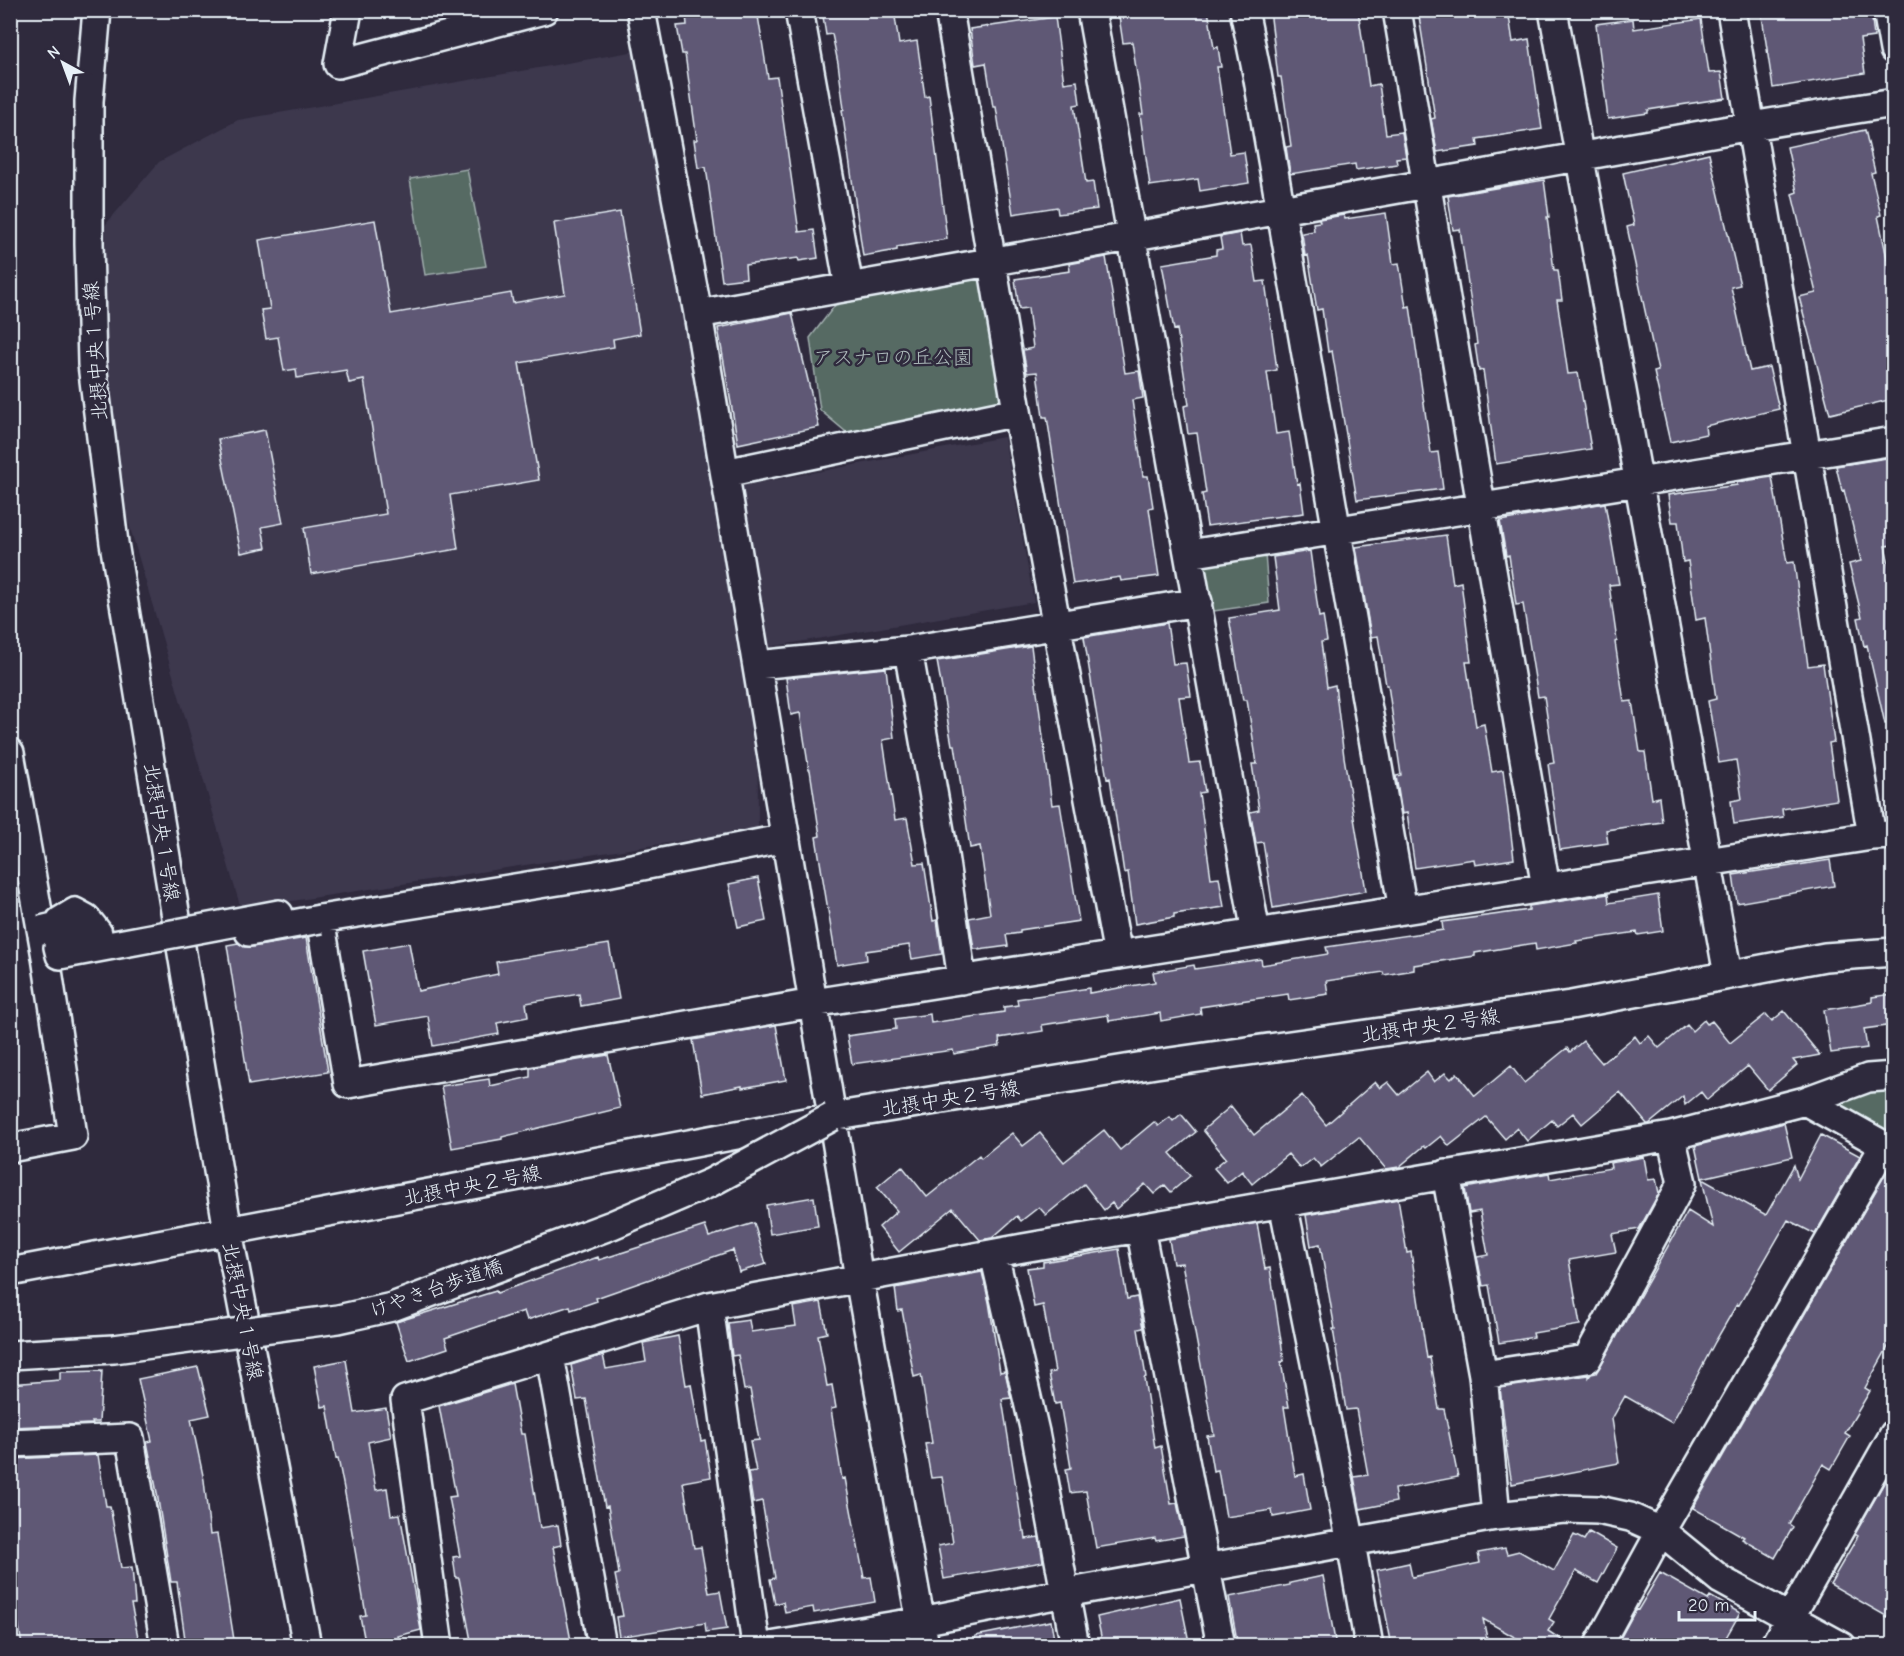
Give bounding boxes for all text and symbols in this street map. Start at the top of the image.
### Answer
north arrow [33,33,93,93]
text: N [44,42,64,63]
street label: 北摂中央１号線 [79,280,112,422]
park label: アスナロの丘公園 [813,346,973,369]
street label: 北摂中央１号線 [139,761,184,903]
street label: 北摂中央２号線 [1359,1004,1501,1047]
street label: 北摂中央２号線 [879,1076,1021,1121]
street label: 北摂中央２号線 [401,1161,543,1210]
street label: 北摂中央１号線 [218,1240,267,1382]
street label: けやき台歩道橋 [366,1255,506,1322]
scale bar [1679,1584,1756,1622]
text: 20 m [1688,1595,1729,1616]

